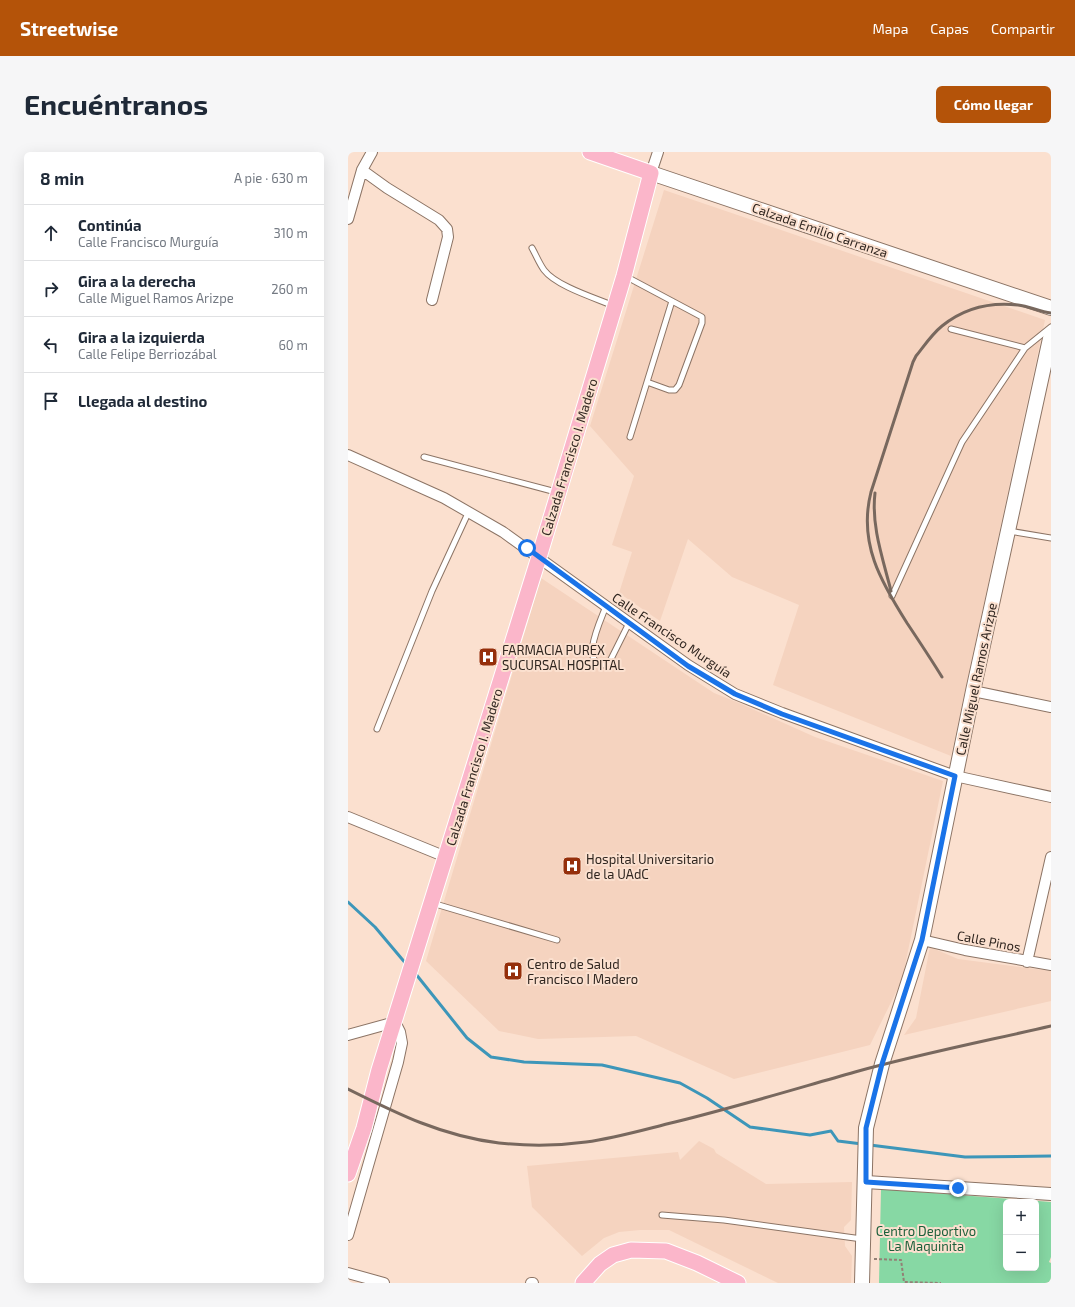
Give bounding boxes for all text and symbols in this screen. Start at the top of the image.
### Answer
text: Streetwise [20,17,118,40]
text: Mapa [873,20,908,37]
text: Capas [930,20,969,37]
text: Compartir [991,20,1055,37]
button: Cómo llegar [936,86,1051,123]
text: Encuéntranos [24,87,208,121]
text: 8 min [40,168,84,188]
text: A pie · 630 m [234,170,308,186]
street label: Calzada Emilio Carranza [750,199,890,261]
text: Continúa [78,216,141,234]
icon: ahead [40,222,62,244]
text: 310 m [273,225,308,241]
text: Calle Francisco Murguía [78,234,219,250]
text: Gira a la derecha [78,272,196,290]
icon: right [40,278,62,300]
text: 260 m [271,281,308,297]
text: Calle Miguel Ramos Arizpe [78,290,234,306]
text: Gira a la izquierda [78,328,205,346]
icon: left [40,334,62,356]
text: 60 m [278,337,308,353]
text: Calle Felipe Berriozábal [78,346,217,362]
street label: Calzada Francisco I. Madero [537,376,601,538]
icon: arrive [40,390,62,412]
text: Llegada al destino [78,392,207,410]
route start [518,539,536,557]
street label: Calle Francisco Murguía [609,589,735,681]
street label: Calle Miguel Ramos Arizpe [952,601,1000,757]
place label: FARMACIA PUREX SUCURSAL HOSPITAL [502,642,624,673]
hospital icon: FARMACIA PUREX SUCURSAL HOSPITAL [477,646,499,668]
street label: Calzada Francisco I. Madero [442,686,506,848]
place label: Hospital Universitario de la UAdC [586,851,714,882]
hospital icon: Hospital Universitario de la UAdC [561,855,583,877]
street label: Calle Pinos [956,927,1022,955]
place label: Centro de Salud Francisco I Madero [527,956,638,987]
hospital icon: Centro de Salud Francisco I Madero [502,960,524,982]
route end [949,1179,967,1197]
map controls [1003,1199,1039,1271]
button: + [1003,1199,1039,1235]
park label: Centro Deportivo La Maquinita [876,1223,976,1254]
button: − [1003,1235,1039,1271]

